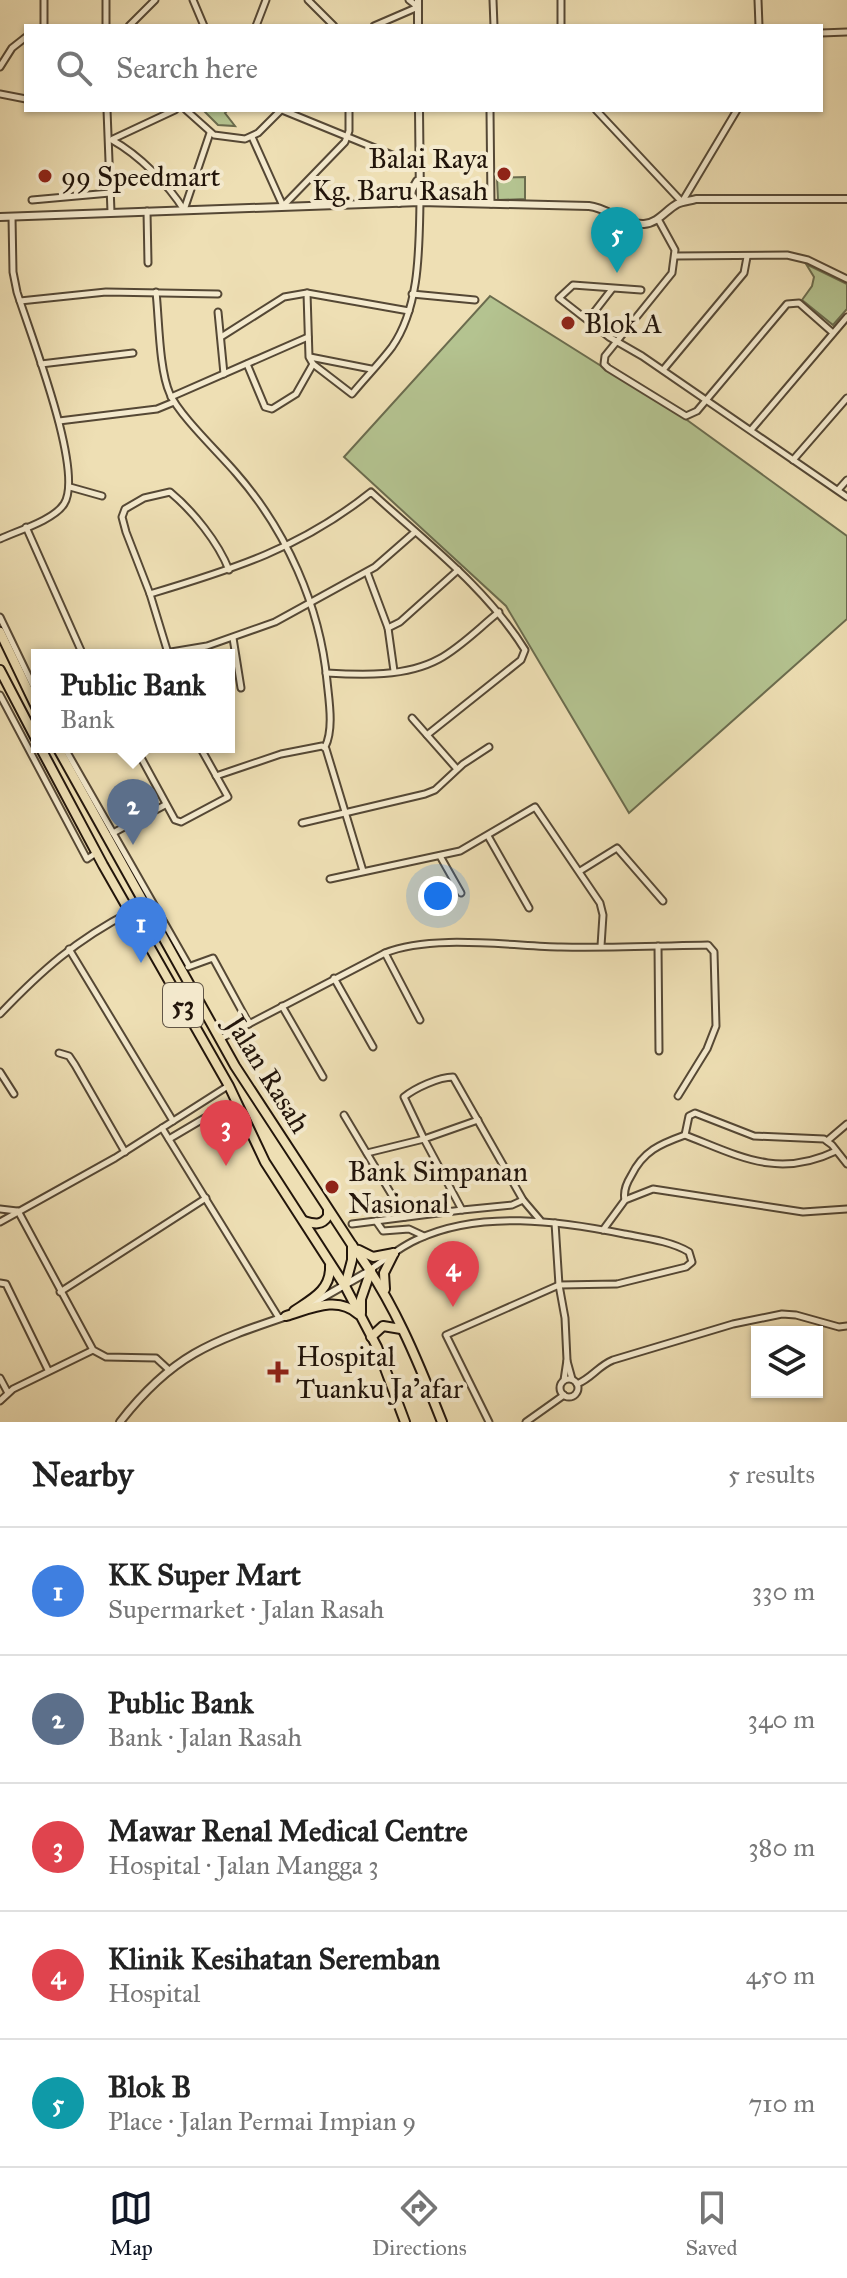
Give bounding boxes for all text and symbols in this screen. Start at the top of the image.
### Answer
search box [24,24,823,112]
icon: search [52,46,96,90]
text: Search here [116,50,258,86]
place label: Balai Raya Kg. Baru Rasah [312,141,488,208]
place label: 99 Speedmart [61,159,220,194]
marker: Balai Raya Kg. Baru Rasah [495,165,513,183]
marker: 99 Speedmart [36,167,54,185]
pin: 5 [591,207,643,273]
place label: Blok A [584,306,662,341]
marker: Blok A [559,314,577,332]
popup [31,649,235,753]
text: Public Bank [60,667,206,703]
text: Bank [60,703,115,735]
pin: 2 [107,779,159,845]
your location [418,876,458,916]
pin: 1 [115,897,167,963]
road number: 53 [163,983,203,1027]
street label: Jalan Rasah [217,1006,318,1140]
pin: 3 [200,1100,252,1166]
place label: Bank Simpanan Nasional [348,1154,528,1221]
marker: Bank Simpanan Nasional [323,1178,341,1196]
pin: 4 [427,1241,479,1307]
map controls [751,1326,823,1398]
button: layers [751,1326,823,1398]
place label: Hospital Tuanku Ja'afar [296,1339,464,1406]
marker: Hospital Tuanku Ja'afar [267,1361,289,1383]
text: Nearby [32,1454,134,1495]
text: 5 results [728,1458,815,1490]
text: KK Super Mart [108,1557,301,1593]
text: 1 [53,1575,63,1607]
text: 330 m [752,1575,815,1607]
text: Supermarket · Jalan Rasah [108,1593,384,1625]
text: Public Bank [108,1685,254,1721]
text: 2 [52,1703,64,1735]
text: 340 m [748,1703,815,1735]
text: Bank · Jalan Rasah [108,1721,302,1753]
text: Mawar Renal Medical Centre [108,1813,468,1849]
text: 3 [53,1831,63,1863]
text: 380 m [748,1831,815,1863]
text: Hospital · Jalan Mangga 3 [108,1849,379,1881]
text: Klinik Kesihatan Seremban [108,1941,440,1977]
text: 4 [51,1959,65,1991]
text: 450 m [746,1959,815,1991]
text: Hospital [108,1977,200,2009]
text: Blok B [108,2069,191,2105]
text: 5 [52,2087,64,2119]
text: 710 m [748,2087,815,2119]
text: Place · Jalan Permai Impian 9 [108,2105,416,2137]
tab: Map [109,2186,153,2261]
tab: Directions [372,2186,467,2261]
tab: Saved [685,2186,738,2261]

